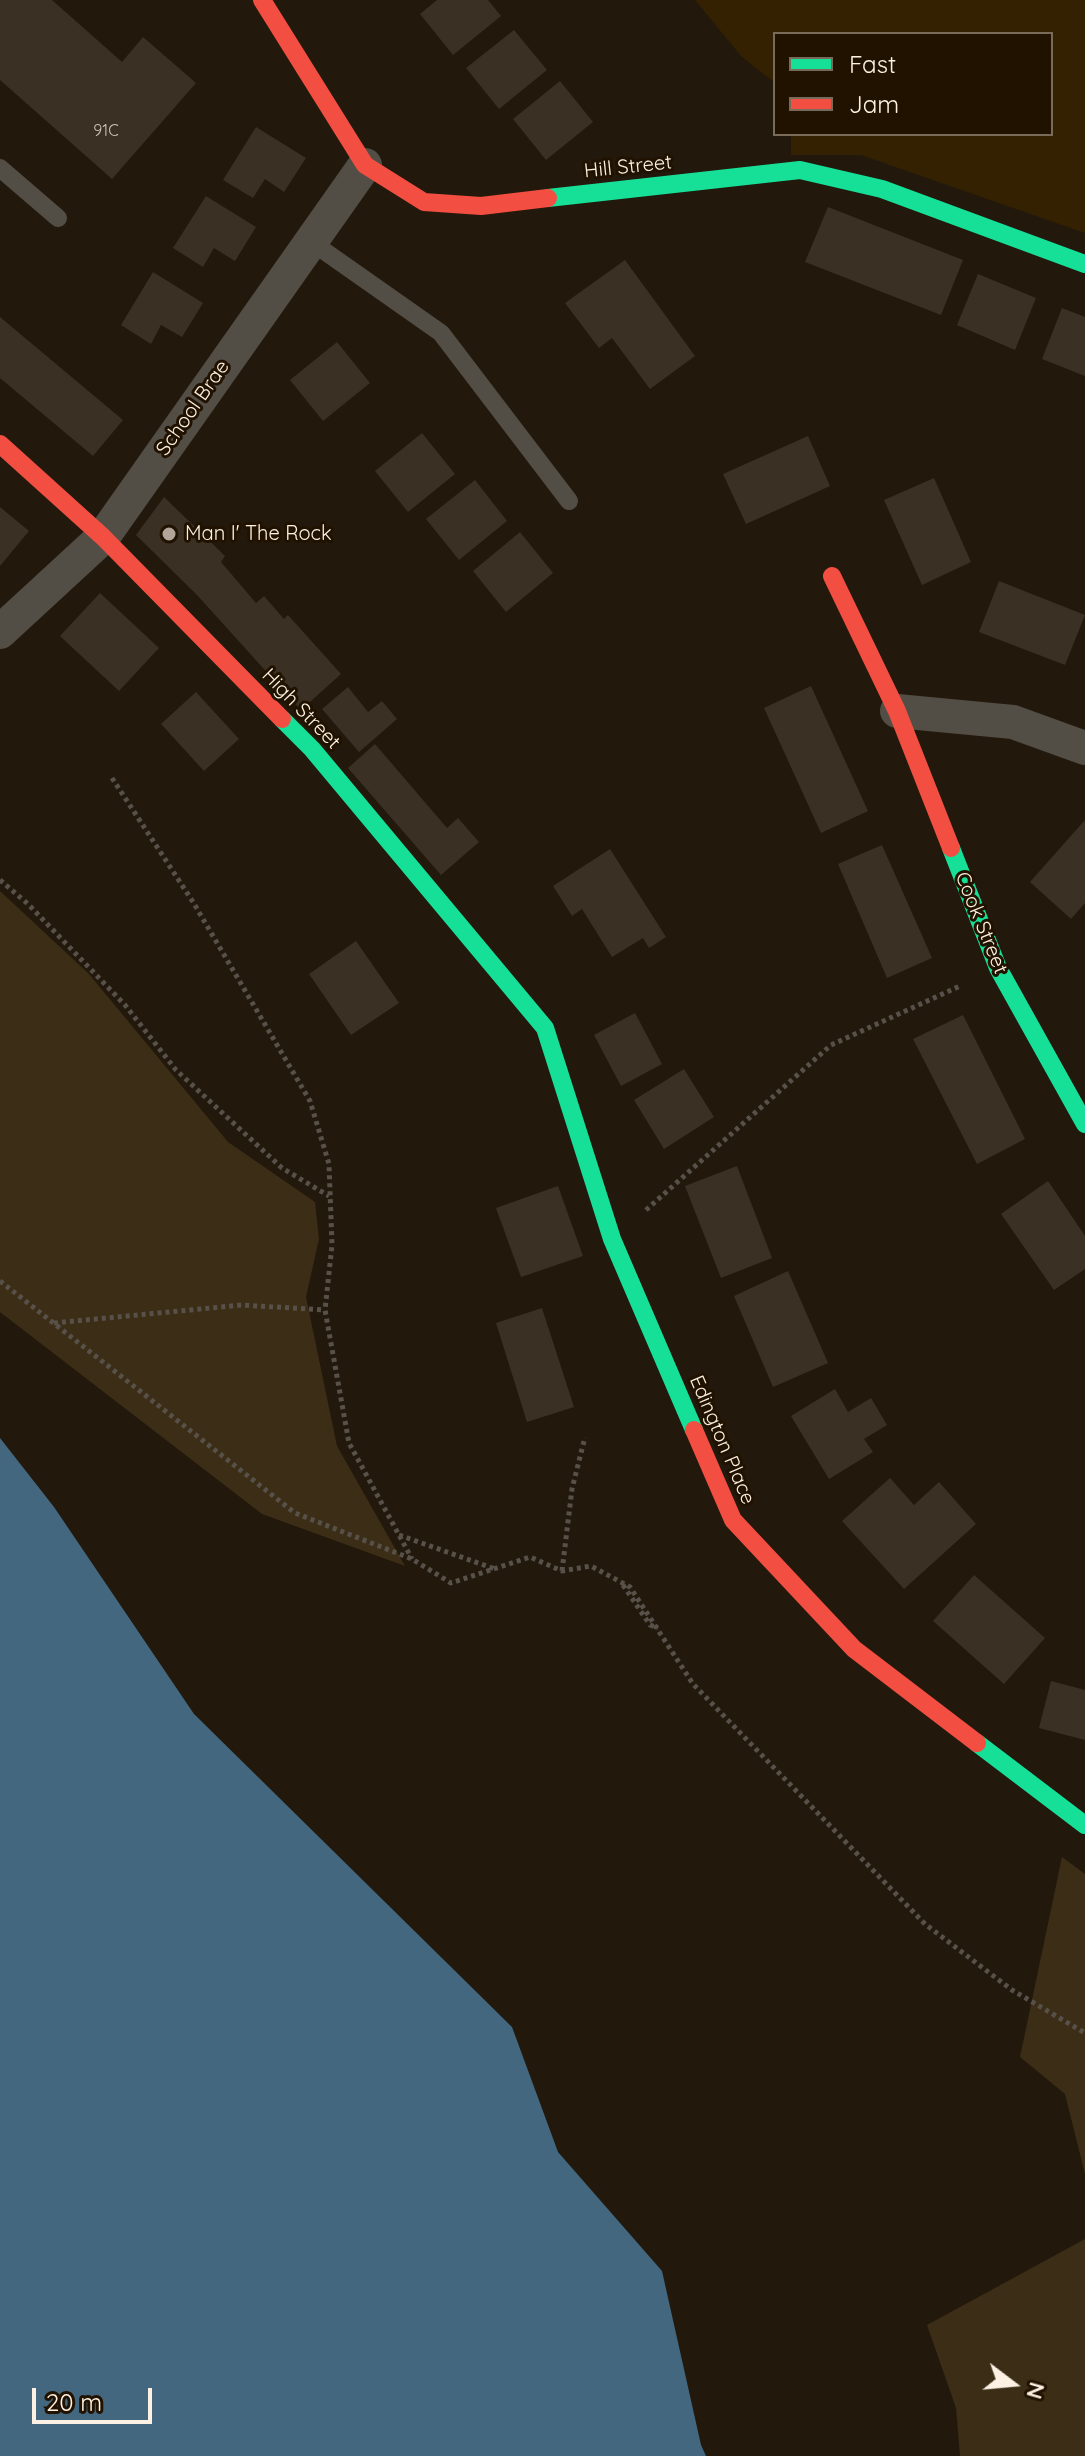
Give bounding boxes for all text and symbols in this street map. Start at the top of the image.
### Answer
legend [773,32,1053,136]
text: Fast [849,49,896,79]
text: Jam [849,89,899,119]
house number: 91C [93,121,119,141]
street label: Hill Street [583,150,673,184]
street label: School Brae [151,356,235,460]
place label: Man I' The Rock [185,522,332,546]
marker: Man I' The Rock [160,525,178,543]
street label: High Street [257,664,345,754]
street label: Cook Street [950,868,1012,978]
street label: Edington Place [684,1372,760,1508]
north arrow [973,2344,1053,2424]
scale bar [36,2372,156,2422]
text: N [1020,2379,1052,2402]
text: 20 m [46,2387,102,2417]

